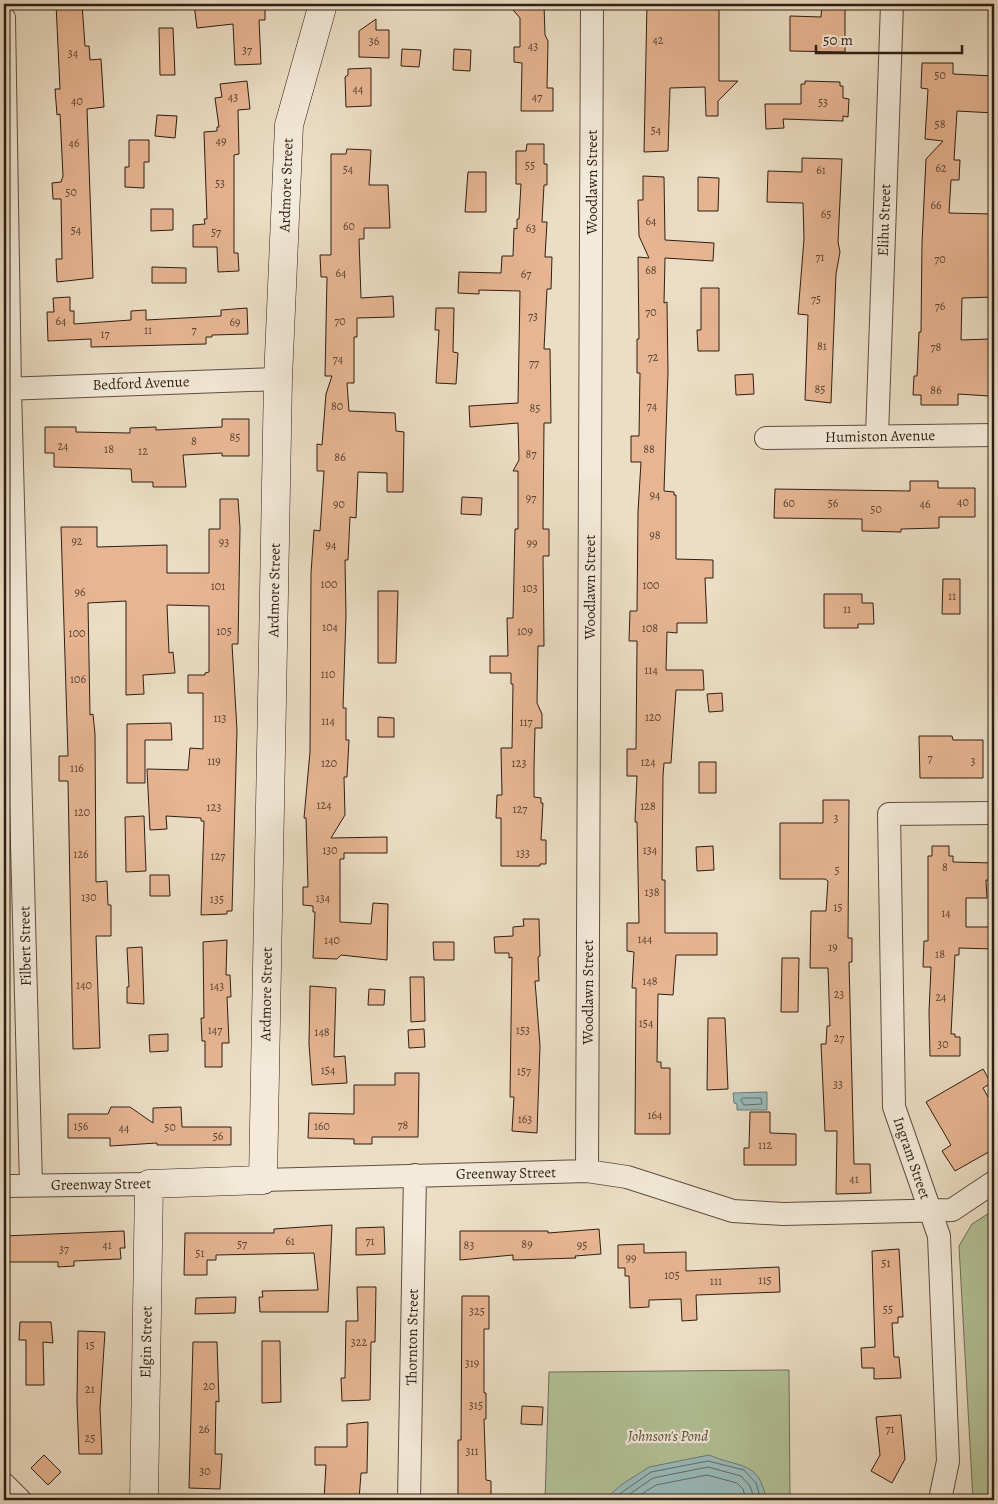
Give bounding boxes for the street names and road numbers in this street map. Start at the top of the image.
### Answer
street label: Woodlawn Street [582,130,602,235]
street label: Ardmore Street [274,138,298,233]
street label: Elihu Street [873,183,895,257]
street label: Bedford Avenue [92,371,190,395]
street label: Humiston Avenue [825,425,936,447]
street label: Woodlawn Street [580,535,600,640]
street label: Ardmore Street [263,543,285,638]
street label: Filbert Street [14,906,36,986]
street label: Woodlawn Street [578,940,598,1045]
street label: Ardmore Street [255,947,277,1042]
street label: Ingram Street [889,1114,935,1202]
street label: Greenway Street [456,1162,556,1184]
street label: Greenway Street [51,1173,151,1195]
street label: Thornton Street [401,1288,423,1386]
street label: Elgin Street [135,1306,157,1378]

